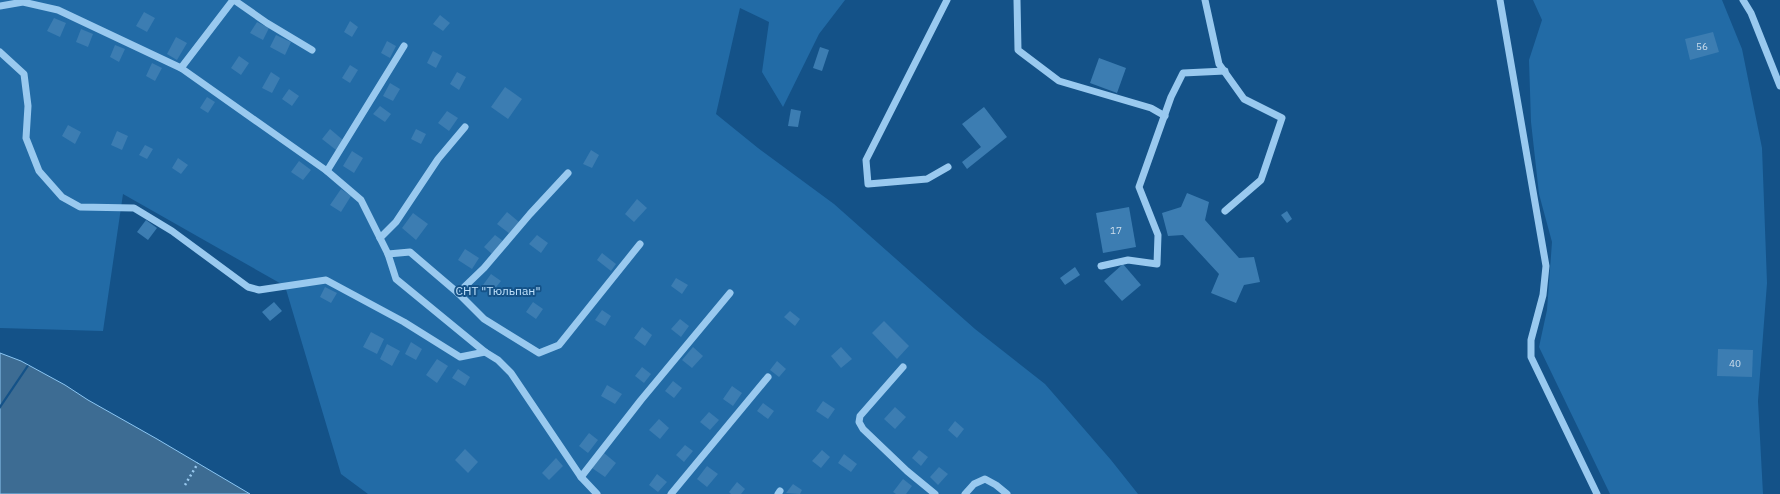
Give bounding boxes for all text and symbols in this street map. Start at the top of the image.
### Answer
house number: 56 [1696,40,1708,53]
house number: 17 [1110,224,1122,237]
park label: СНТ "Тюльпан" [456,283,540,298]
house number: 40 [1729,357,1741,370]

